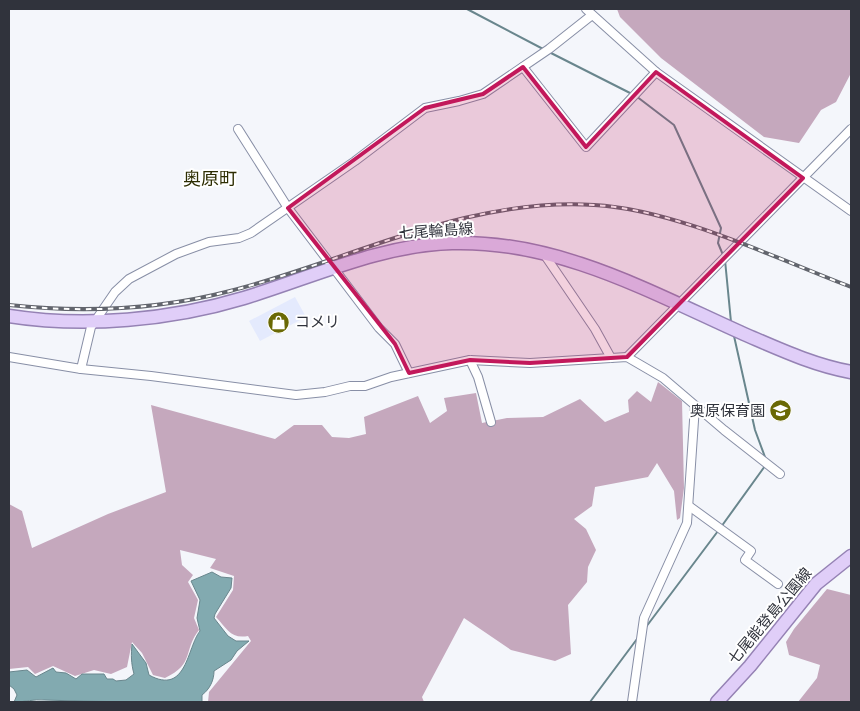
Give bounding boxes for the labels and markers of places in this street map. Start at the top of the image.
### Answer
shop icon: コメリ [267,310,291,334]
place label: コメリ [295,313,340,331]
school or university icon: 奥原保育園 [769,399,793,423]
place label: 奥原保育園 [690,402,765,420]

